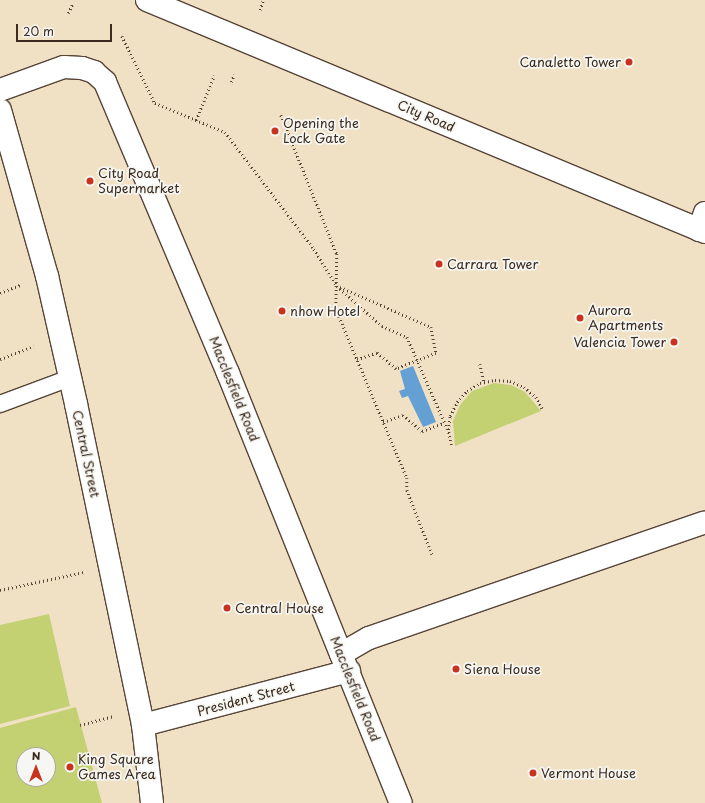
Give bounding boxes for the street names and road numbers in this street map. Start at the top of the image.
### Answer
street label: City Road [394,97,458,135]
street label: Macclesfield Road [206,334,262,444]
street label: Central Street [69,408,103,500]
street label: Macclesfield Road [327,634,383,744]
street label: President Street [195,678,297,720]

